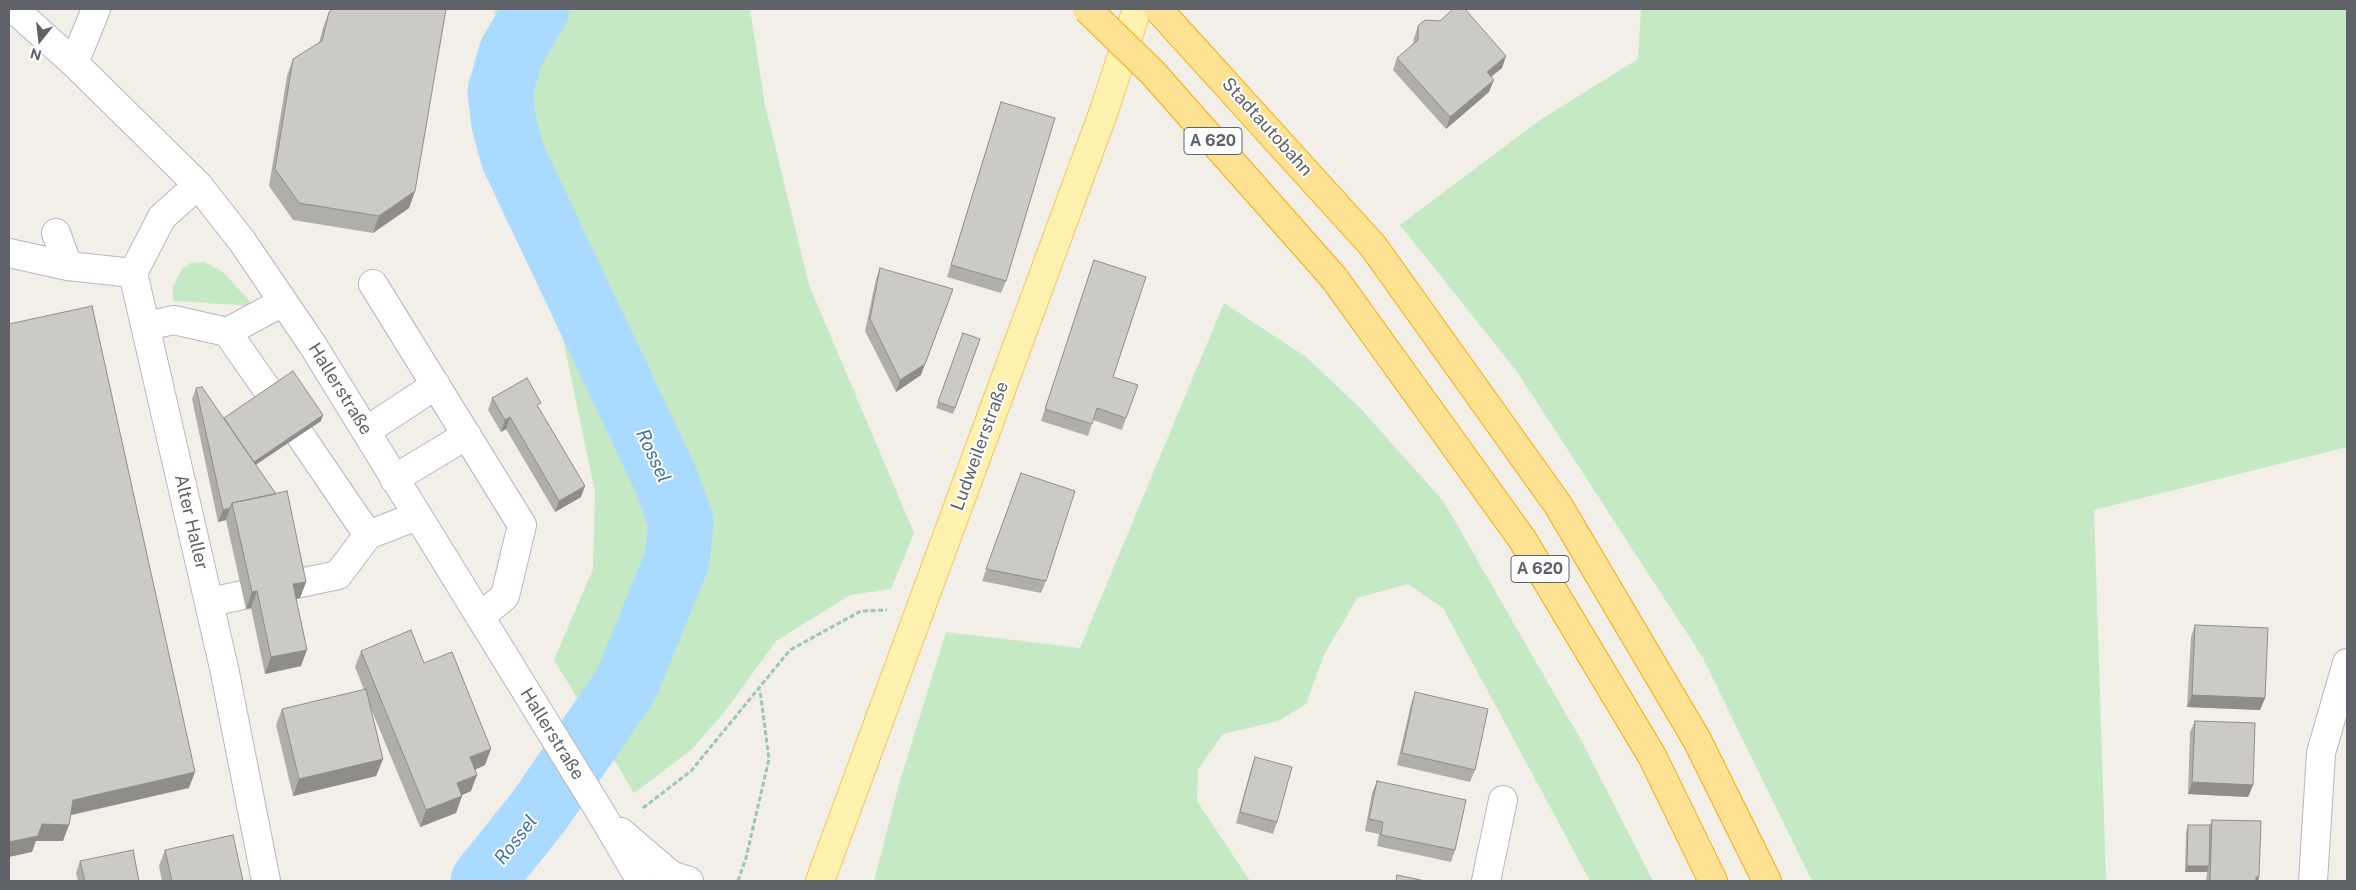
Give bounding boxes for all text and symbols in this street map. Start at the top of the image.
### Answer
north arrow [15,15,65,65]
text: N [28,45,43,64]
street label: Stadtautobahn [1217,73,1317,181]
road number: A 620 [1184,128,1242,154]
street label: Hallerstraße [303,339,377,439]
street label: Ludweilerstraße [947,379,1013,513]
water label: Rossel [631,425,675,487]
street label: Alter Haller [170,472,212,572]
road number: A 620 [1511,556,1569,582]
street label: Hallerstraße [515,684,589,784]
water label: Rossel [490,811,542,869]

